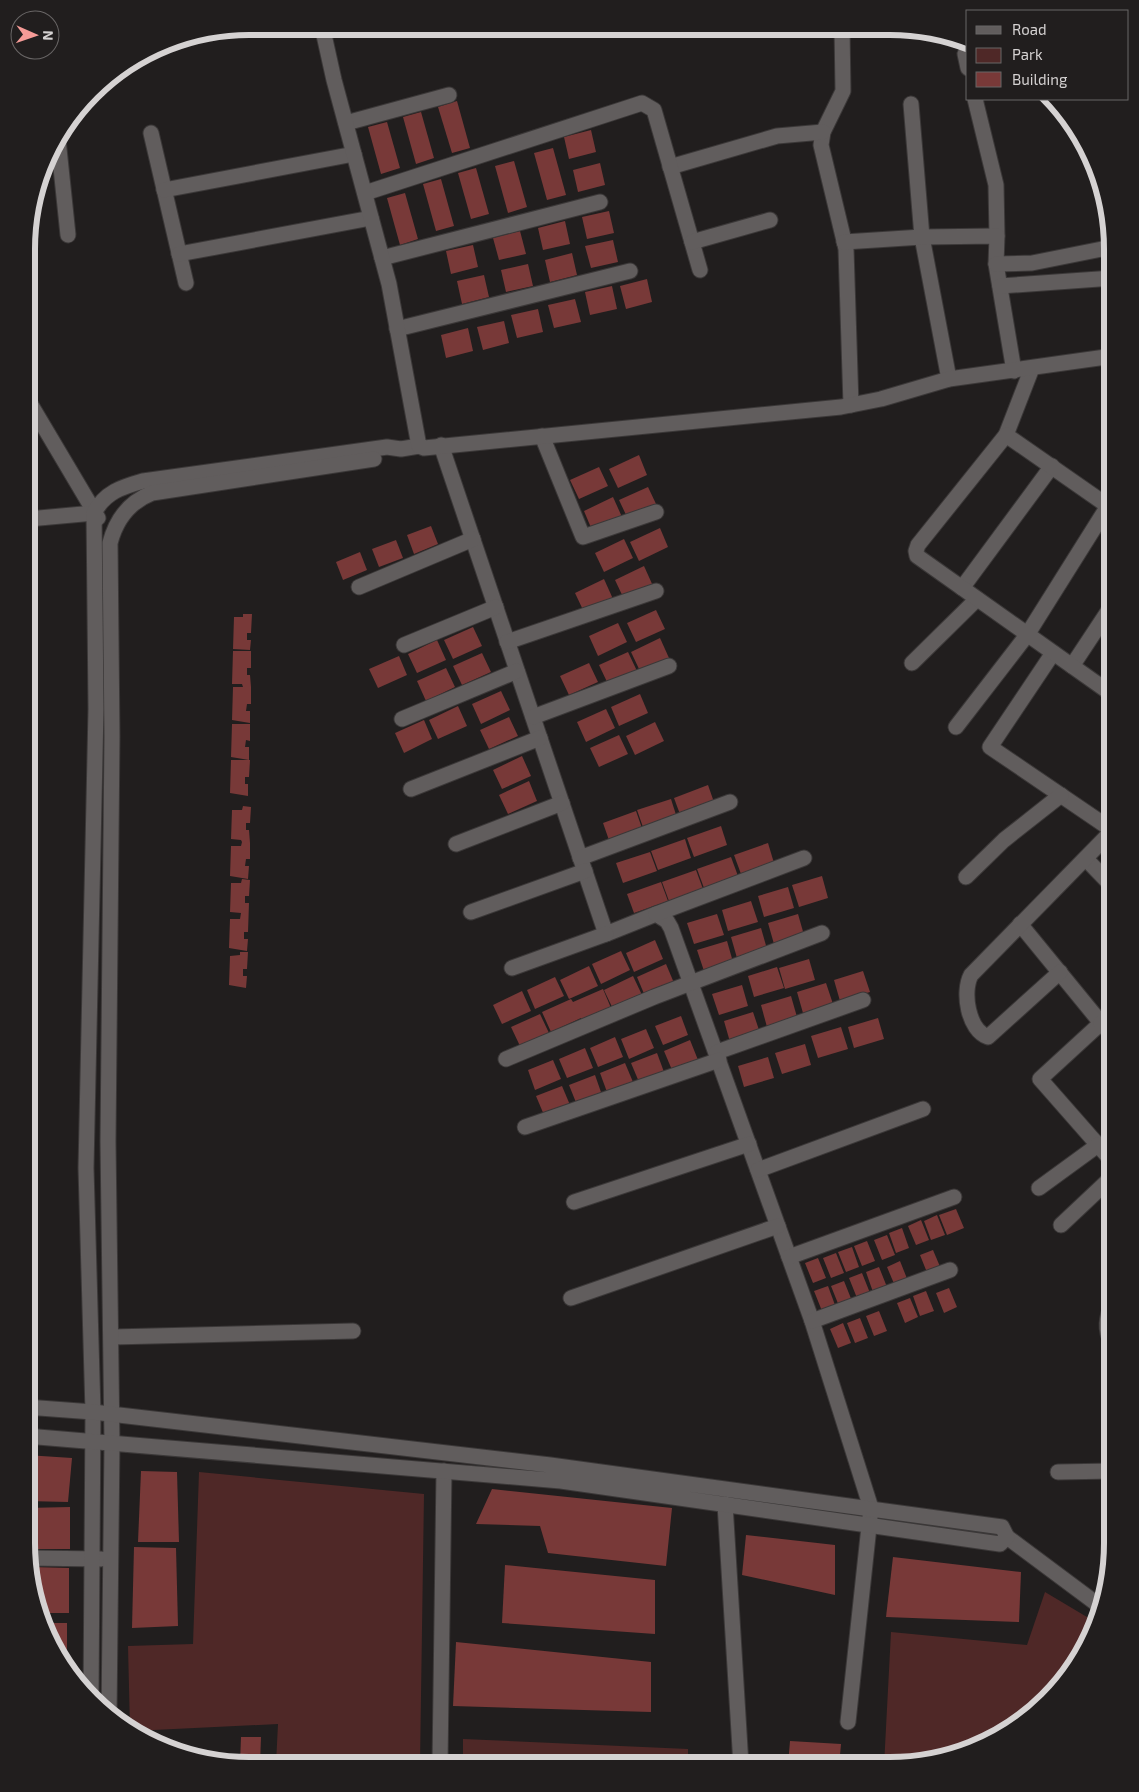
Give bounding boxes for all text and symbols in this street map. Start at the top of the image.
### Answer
north arrow [10,10,60,60]
legend [966,10,1129,100]
text: Road [1012,20,1047,38]
text: N [40,30,57,41]
text: Park [1012,45,1043,63]
text: Building [1012,70,1068,88]

